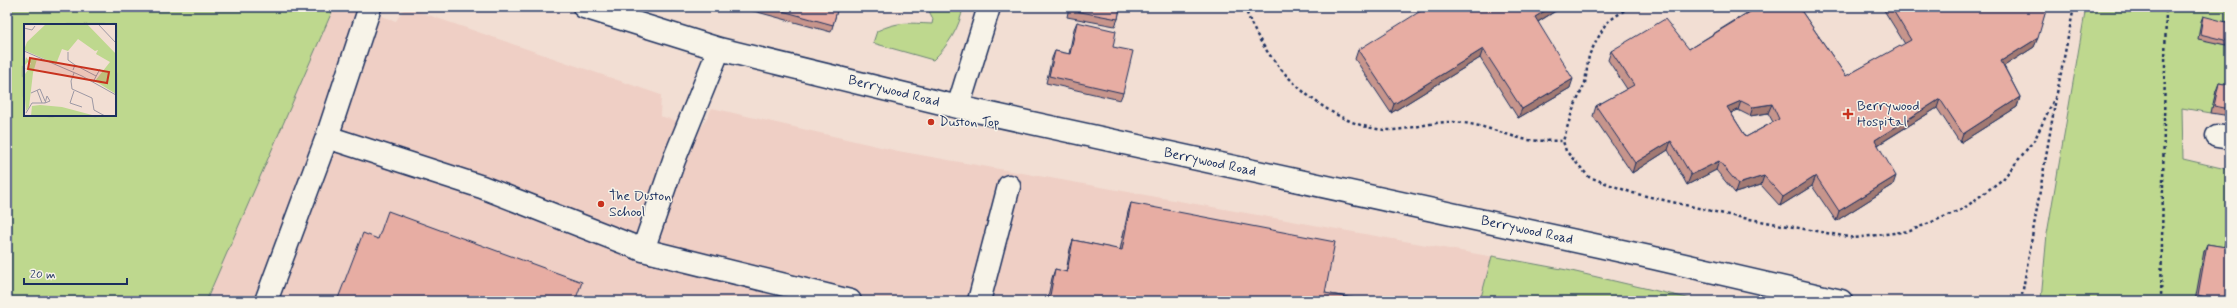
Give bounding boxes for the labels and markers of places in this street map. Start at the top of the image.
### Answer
place label: Berrywood Hospital [1857,97,1919,131]
marker: Berrywood Hospital [1842,108,1854,120]
place label: Duston Top [939,113,1000,131]
marker: Duston Top [926,117,936,127]
place label: The Duston School [609,187,671,221]
marker: The Duston School [596,199,606,209]

